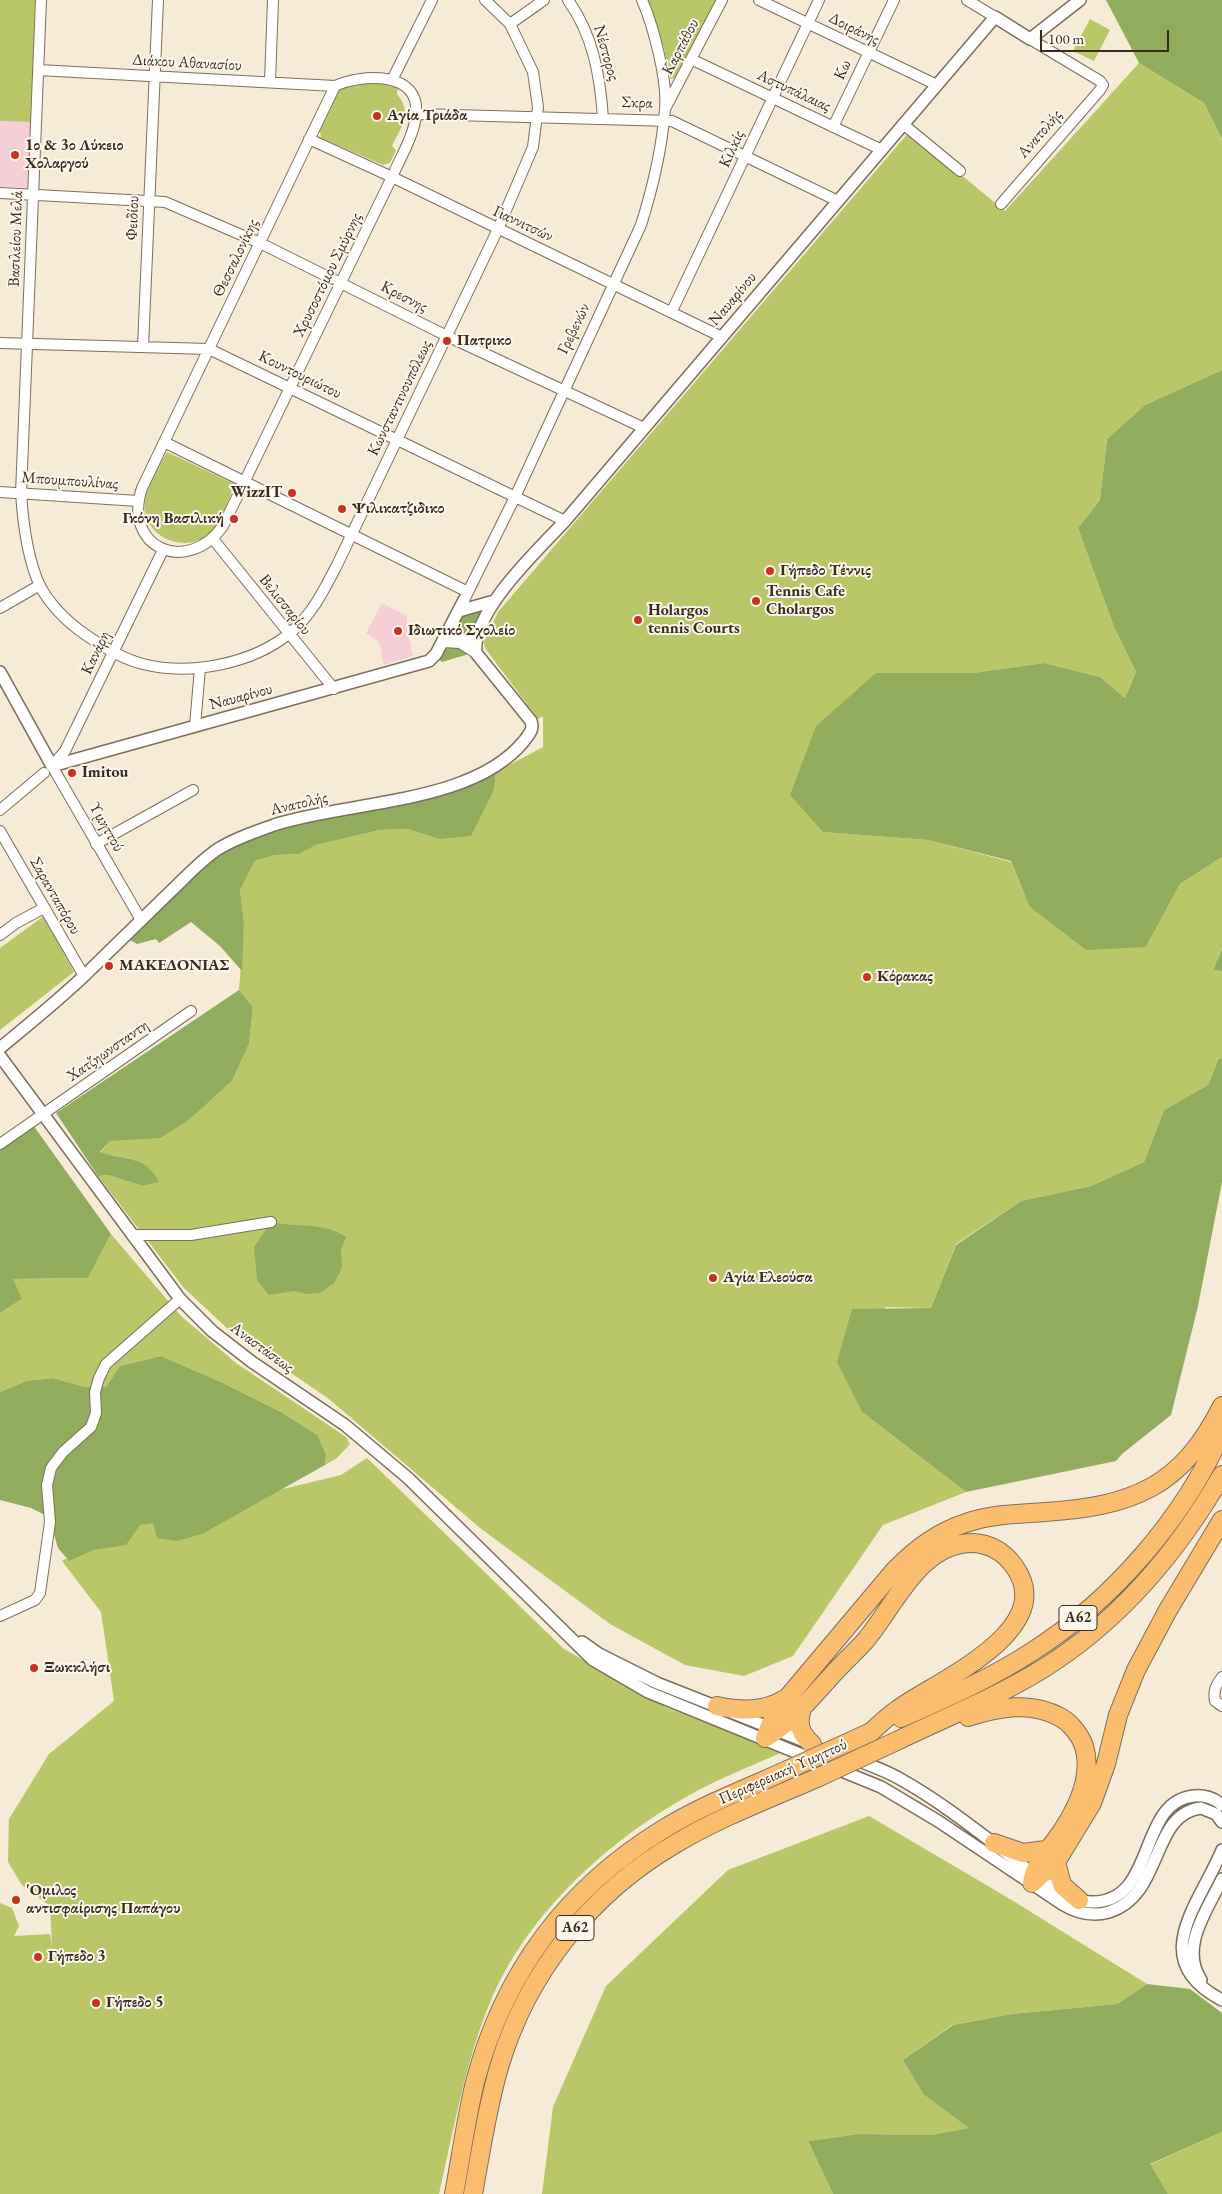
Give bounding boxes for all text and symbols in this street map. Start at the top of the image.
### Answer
street label: Δοιράνης [825,8,883,50]
street label: Καρπάθου [658,16,704,78]
scale bar [1042,20,1171,52]
street label: Νέστορος [589,23,623,83]
text: 100 m [1048,29,1084,48]
street label: Διάκου Αθανασίου [132,51,242,75]
street label: Κω [830,57,856,83]
street label: Αστυπάλαιας [754,66,834,116]
street label: Σκρα [621,93,653,113]
place label: Αγία Τριάδα [387,106,467,126]
street label: Ανατολής [1014,106,1066,162]
marker: Αγία Τριάδα [371,110,383,122]
street label: Κιλκίς [715,127,749,171]
place label: 1ο & 3ο Λύκειο Χολαργού [25,136,123,174]
marker: 1ο & 3ο Λύκειο Χολαργού [9,149,21,161]
street label: Βασιλείου Μελά [5,191,27,287]
street label: Φειδίου [123,195,143,241]
street label: Γιαννιτσών [490,202,556,246]
street label: Χρυσοστόμου Σμύρνης [290,210,366,340]
street label: Θεσσαλονίκης [209,216,263,300]
street label: Ναυαρίνου [705,268,761,330]
street label: Κρεσνης [377,277,431,317]
street label: Γρεβενών [553,300,595,358]
place label: Πατρικο [457,331,511,351]
marker: Πατρικο [441,335,453,347]
street label: Κωνσταντινουπόλεως [364,337,436,459]
street label: Κουντουριώτου [255,347,345,403]
street label: Μπουμπουλίνας [21,468,119,494]
place label: WizzIT [230,483,282,503]
marker: WizzIT [286,487,298,499]
place label: Ψιλικατζιδικο [352,499,444,519]
marker: Ψιλικατζιδικο [336,503,348,515]
place label: Γκόνη Βασιλική [122,509,224,529]
marker: Γκόνη Βασιλική [228,513,240,525]
place label: Γήπεδο Τέννις [780,561,871,581]
marker: Γήπεδο Τέννις [764,565,776,577]
street label: Βελισσαρίου [255,571,315,639]
place label: Tennis Cafe Cholargos [766,582,845,620]
marker: Tennis Cafe Cholargos [750,595,762,607]
place label: Holargos tennis Courts [648,601,740,639]
marker: Holargos tennis Courts [632,614,644,626]
place label: Ιδιωτικό Σχολείο [408,621,515,641]
marker: Ιδιωτικό Σχολείο [392,625,404,637]
street label: Κανάρη [77,628,115,678]
street label: Ναυαρίνου [207,679,275,715]
place label: Imitou [82,763,128,783]
marker: Imitou [66,767,78,779]
street label: Ανατολής [269,788,329,820]
street label: Υμηττού [84,799,128,855]
street label: Σαρανταπόρου [25,854,85,938]
place label: ΜΑΚΕΔΟΝΙΑΣ [119,956,229,976]
marker: ΜΑΚΕΔΟΝΙΑΣ [103,960,115,972]
place label: Κόρακας [877,967,933,987]
marker: Κόρακας [861,971,873,983]
street label: Χατζηωνσταντη [64,1016,152,1086]
place label: Αγία Ελεούσα [723,1268,813,1288]
marker: Αγία Ελεούσα [707,1272,719,1284]
street label: Αναστάσεως [227,1319,297,1377]
road number: Α62 [1059,1606,1097,1630]
place label: Ξωκκλήσι [44,1658,110,1678]
marker: Ξωκκλήσι [28,1662,40,1674]
street label: Περιφερειακή Υμηττού [716,1735,850,1809]
place label: 'Ομιλος αντισφαίρισης Παπάγου [26,1881,180,1919]
marker: 'Ομιλος αντισφαίρισης Παπάγου [10,1894,22,1906]
road number: Α62 [556,1916,594,1940]
place label: Γήπεδο 3 [48,1947,106,1967]
marker: Γήπεδο 3 [32,1951,44,1963]
place label: Γήπεδο 5 [106,1993,164,2013]
marker: Γήπεδο 5 [90,1997,102,2009]

